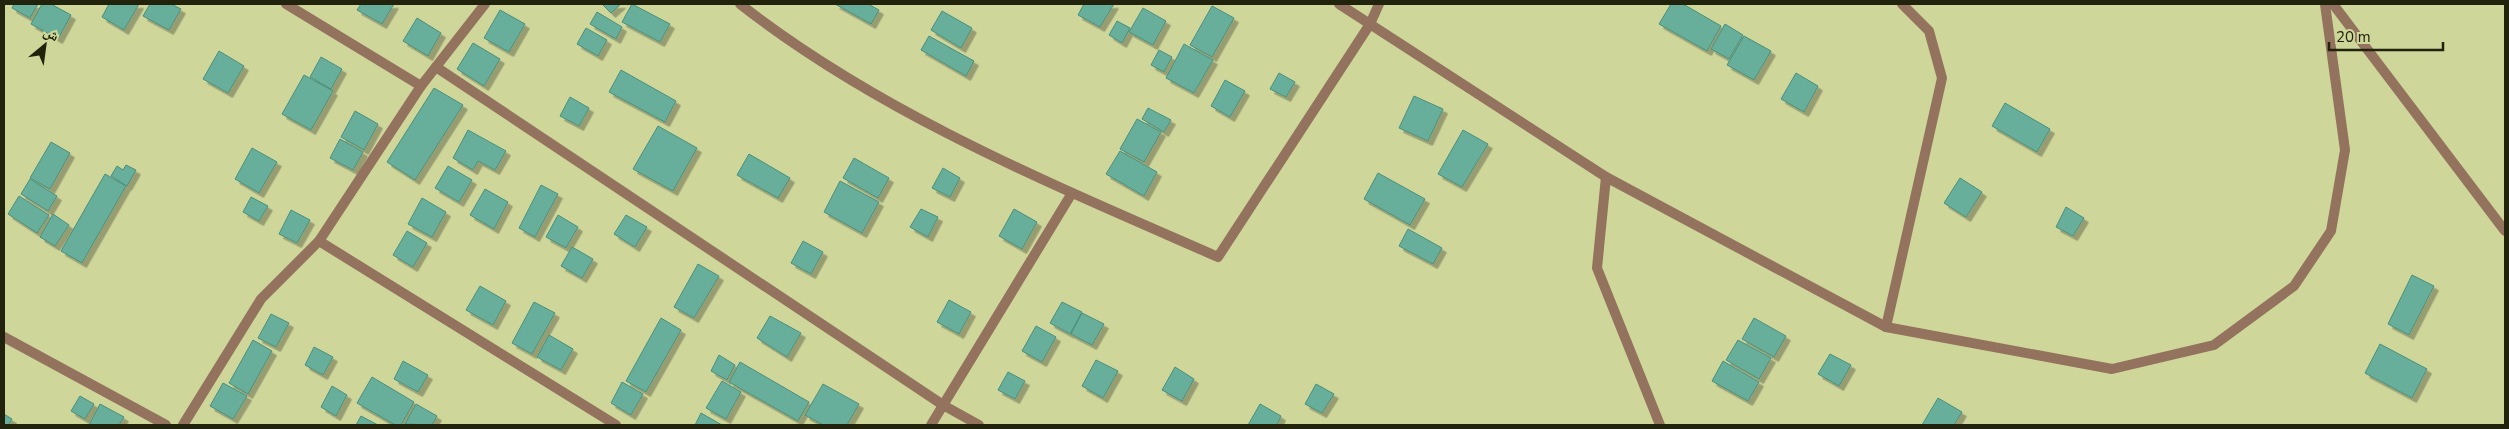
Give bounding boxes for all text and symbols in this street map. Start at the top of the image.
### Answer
north arrow [20,20,70,70]
scale bar [2329,20,2443,52]
text: ش [40,22,62,46]
text: 20 m [2336,27,2371,47]

